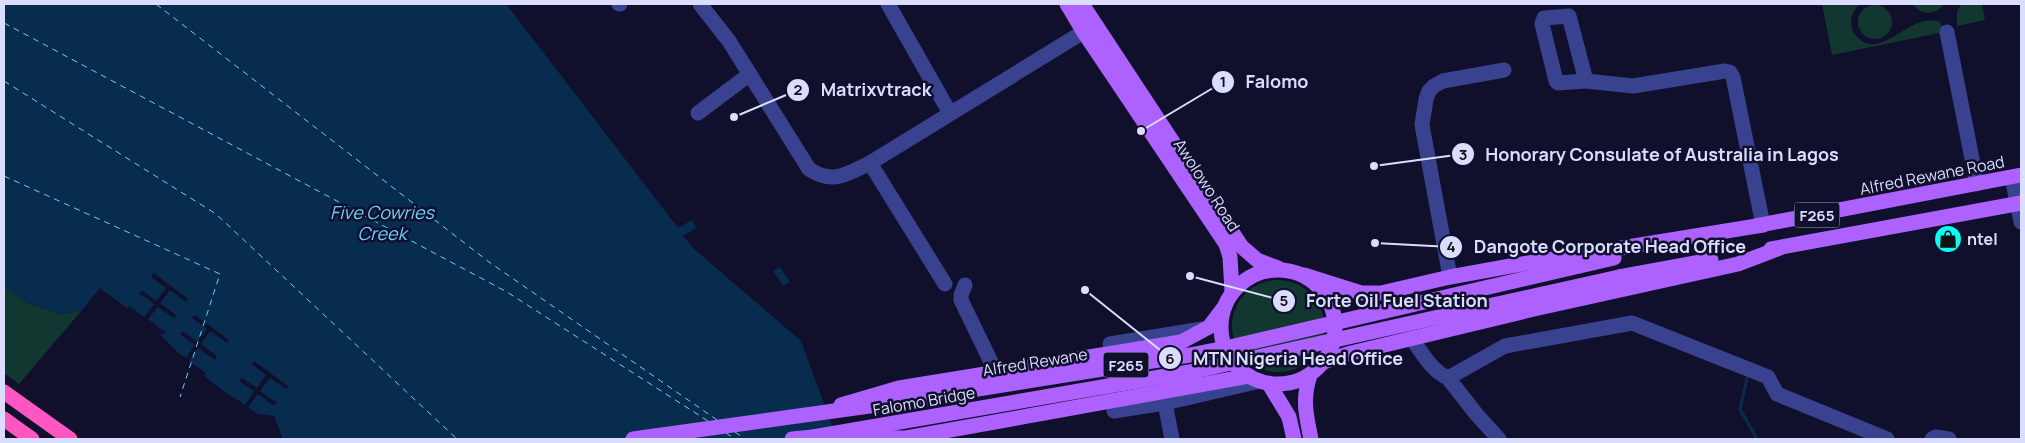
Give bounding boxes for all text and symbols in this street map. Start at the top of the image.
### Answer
callout: Falomo [1211,66,1318,99]
text: Falomo [1246,69,1308,93]
text: 1 [1220,71,1226,92]
callout: Matrixvtrack [786,73,941,106]
text: Matrixvtrack [821,77,933,101]
text: 2 [794,79,803,100]
street label: Awolowo Road [1169,134,1245,236]
callout: Honorary Consulate of Australia in Lagos [1450,138,1849,171]
text: Honorary Consulate of Australia in Lagos [1485,142,1839,166]
text: 3 [1459,144,1467,165]
street label: Alfred Rewane Road [1858,150,2006,200]
water label: Five Cowries Creek [330,200,435,245]
road number: F265 [1794,202,1840,228]
shop icon: ntel [1933,224,1963,254]
place label: ntel [1967,228,1998,250]
callout: Dangote Corporate Head Office [1438,230,1756,263]
text: Dangote Corporate Head Office [1474,234,1746,258]
text: 4 [1446,236,1456,257]
callout: Forte Oil Fuel Station [1272,285,1498,318]
text: Forte Oil Fuel Station [1306,288,1488,312]
text: 5 [1280,290,1289,311]
callout: MTN Nigeria Head Office [1157,342,1413,375]
street label: Alfred Rewane [981,343,1089,381]
text: MTN Nigeria Head Office [1193,346,1403,370]
text: 6 [1165,348,1175,369]
road number: F265 [1104,352,1148,378]
street label: Falomo Bridge [871,381,977,421]

